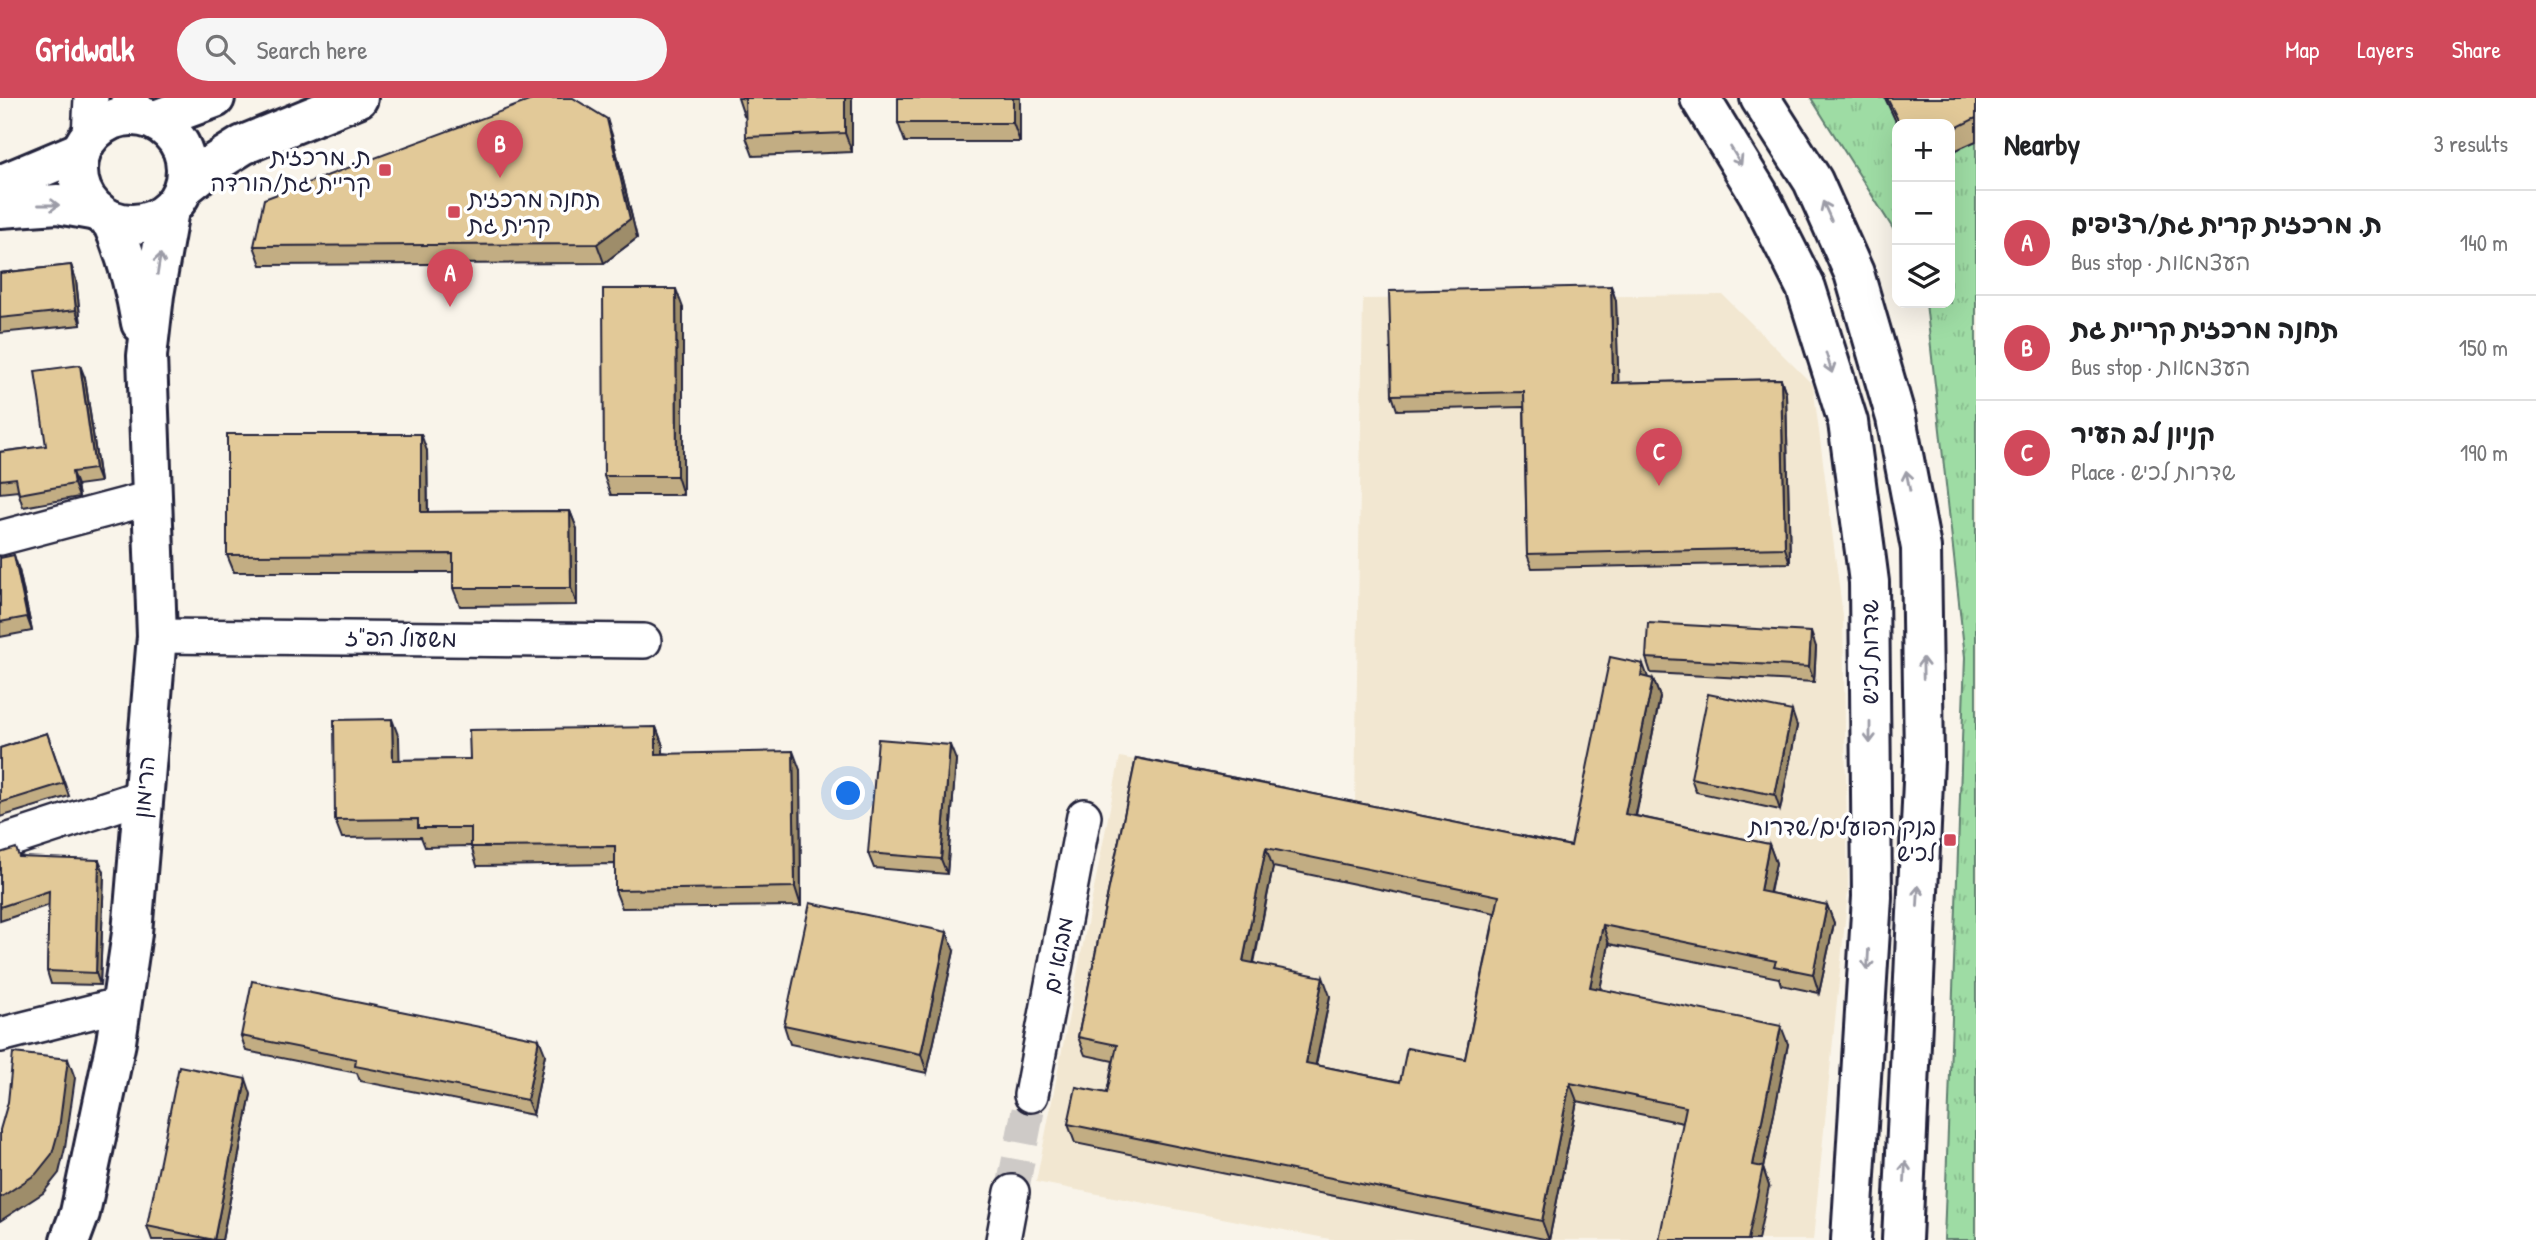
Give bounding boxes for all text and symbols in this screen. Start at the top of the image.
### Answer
search box [177,18,667,81]
text: Gridwalk [35,27,135,71]
icon: search [201,30,239,68]
text: Search here [257,32,368,67]
text: Map [2285,33,2319,65]
text: Layers [2357,33,2414,65]
text: Share [2452,33,2501,65]
map controls [1892,119,1955,308]
button: + [1892,119,1955,182]
pin: B [477,120,523,178]
text: Nearby [2004,124,2080,164]
text: 3 results [2433,128,2508,159]
place label: ת. מרכזית קריית גת/הורדה [210,141,371,198]
one-way arrow [1729,146,1743,166]
marker: ת. מרכזית קריית גת/הורדה [377,162,393,178]
button: − [1892,182,1955,245]
place label: תחנה מרכזית קרית גת [467,183,600,240]
one-way arrow [37,198,60,212]
one-way arrow [1820,200,1833,222]
marker: תחנה מרכזית קרית גת [446,204,462,220]
text: ת. מרכזית קרית גת/רציפים [2071,206,2382,241]
text: A [2021,227,2033,258]
text: 140 m [2460,227,2508,258]
button: layers [1892,245,1955,308]
text: Bus stop · העצמאות [2071,246,2251,277]
pin: A [427,249,473,307]
one-way arrow [153,253,166,276]
text: תחנה מרכזית קריית גת [2071,311,2339,346]
text: B [2021,332,2033,363]
text: 150 m [2459,332,2508,363]
one-way arrow [1824,351,1837,373]
text: Bus stop · העצמאות [2071,351,2251,382]
text: קניון לב העיר [2071,416,2215,451]
pin: C [1636,428,1682,486]
text: C [2021,437,2033,468]
text: 190 m [2460,437,2508,468]
text: Place · שדרות לכיש [2071,456,2236,487]
one-way arrow [1901,470,1915,493]
street label: שדרות לכיש [1854,599,1885,705]
street label: משעול הפ"ז [345,621,457,654]
one-way arrow [1916,657,1929,680]
one-way arrow [1864,721,1877,744]
street label: הרימון [125,755,162,819]
your location [831,776,865,810]
place label: בנק הפועלים/שדרות לכיש [1747,811,1937,868]
marker: בנק הפועלים/שדרות לכיש [1942,832,1958,848]
one-way arrow [1911,884,1924,907]
street label: מבוא ים [1035,914,1080,996]
one-way arrow [1861,948,1874,971]
one-way arrow [1898,1161,1911,1184]

